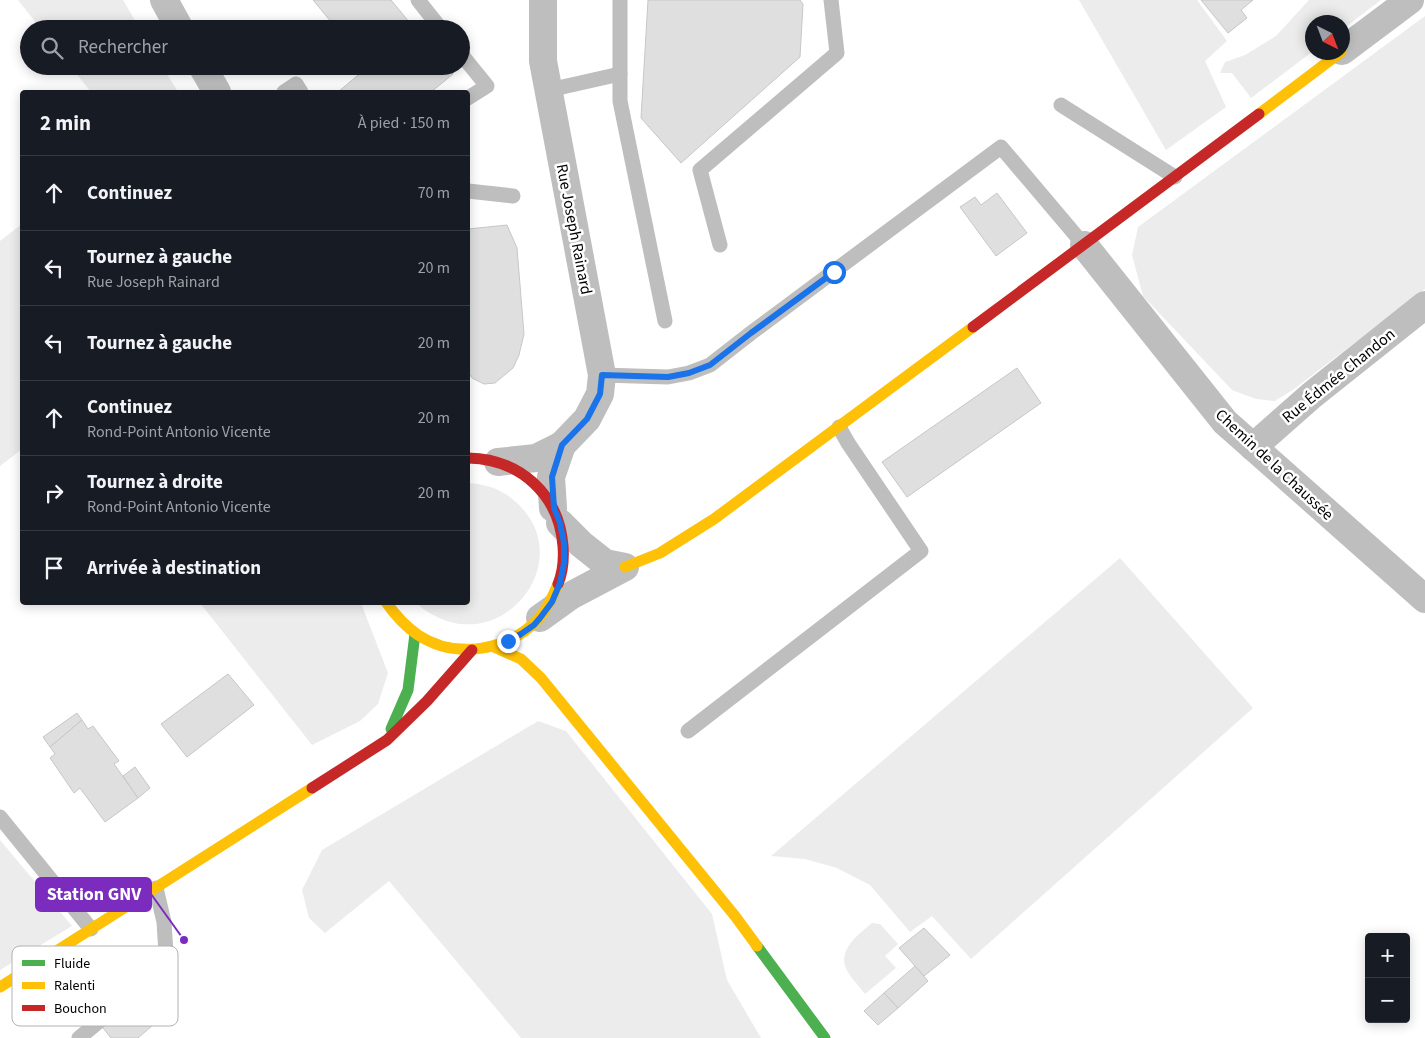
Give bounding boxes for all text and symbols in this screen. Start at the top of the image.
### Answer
north arrow [1305,15,1350,60]
search box [20,20,470,75]
icon: search [38,34,66,62]
text: Rechercher [78,34,168,61]
text: 2 min [40,108,91,138]
text: À pied · 150 m [358,112,450,134]
street label: Rue Joseph Rainard [551,162,597,296]
icon: ahead [40,179,68,207]
text: Continuez [87,180,172,207]
text: 70 m [418,182,450,204]
text: Tournez à gauche [87,244,232,271]
icon: left [40,254,68,282]
text: 20 m [418,257,450,279]
route start [823,261,846,284]
text: Rue Joseph Rainard [87,271,220,293]
street label: Rue Édmée Chandon [1278,323,1400,428]
icon: left [40,329,68,357]
text: Tournez à gauche [87,330,232,357]
text: 20 m [418,332,450,354]
text: Continuez [87,394,172,421]
icon: ahead [40,404,68,432]
street label: Chemin de la Chaussée [1210,404,1338,525]
text: 20 m [418,407,450,429]
text: Rond-Point Antonio Vicente [87,421,271,443]
text: Tournez à droite [87,469,223,496]
icon: right [40,479,68,507]
text: 20 m [418,482,450,504]
text: Rond-Point Antonio Vicente [87,496,271,518]
icon: arrive [40,554,68,582]
text: Arrivée à destination [87,555,261,582]
route end [497,630,520,653]
callout: Station GNV [36,878,151,911]
text: Station GNV [47,882,142,907]
map controls [1365,933,1410,1023]
button: + [1365,933,1410,978]
legend [12,946,178,1026]
text: Fluide [54,954,90,974]
text: Ralenti [54,976,95,996]
button: − [1365,978,1410,1023]
text: Bouchon [54,999,107,1019]

